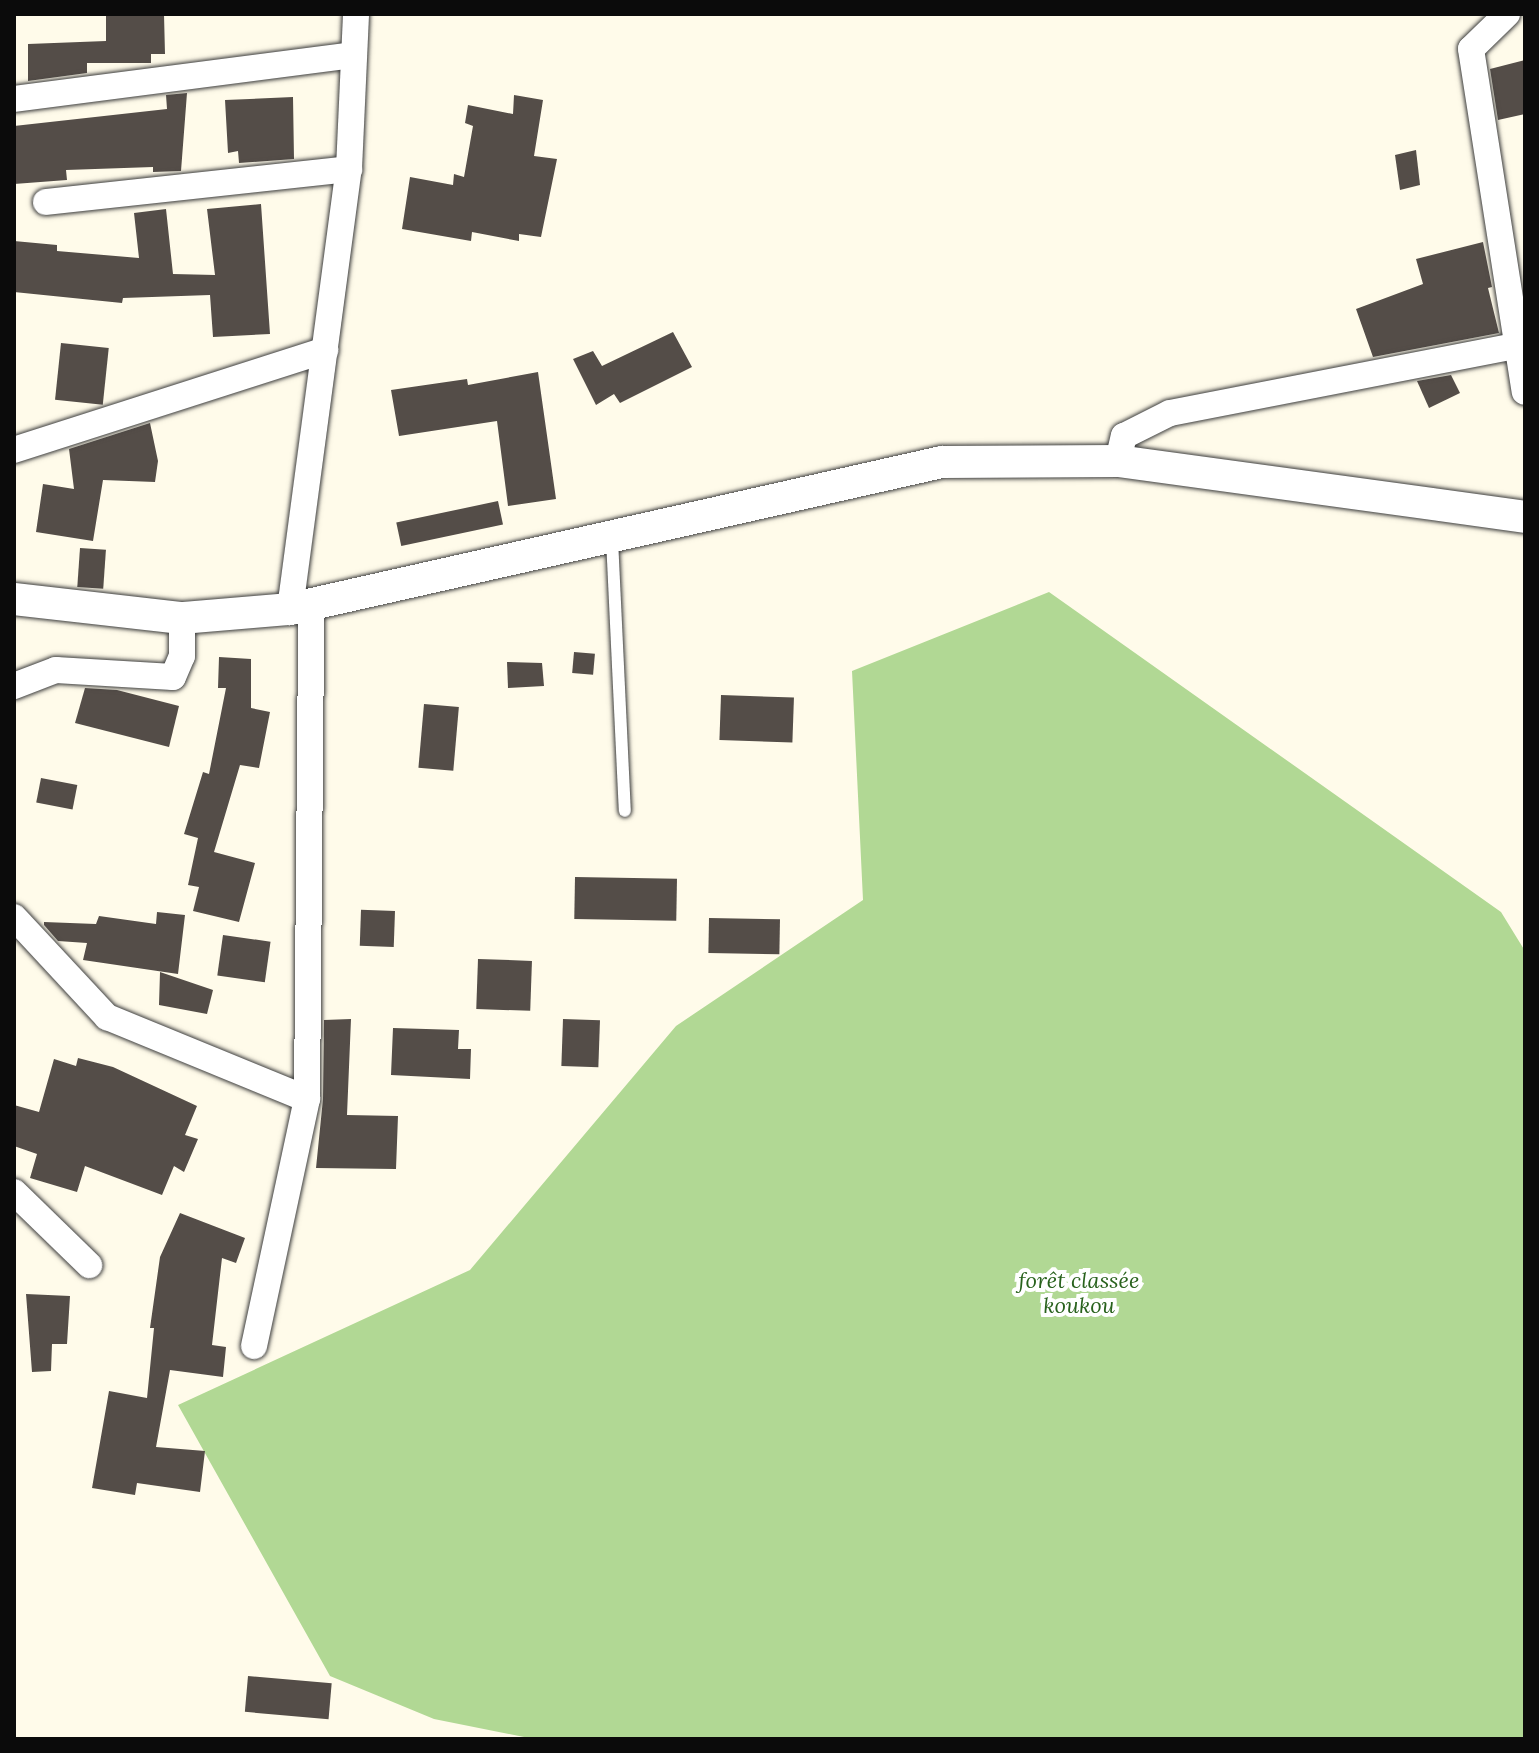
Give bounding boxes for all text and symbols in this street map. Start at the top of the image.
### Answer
park label: forêt classée koukou [1019,1267,1139,1318]

